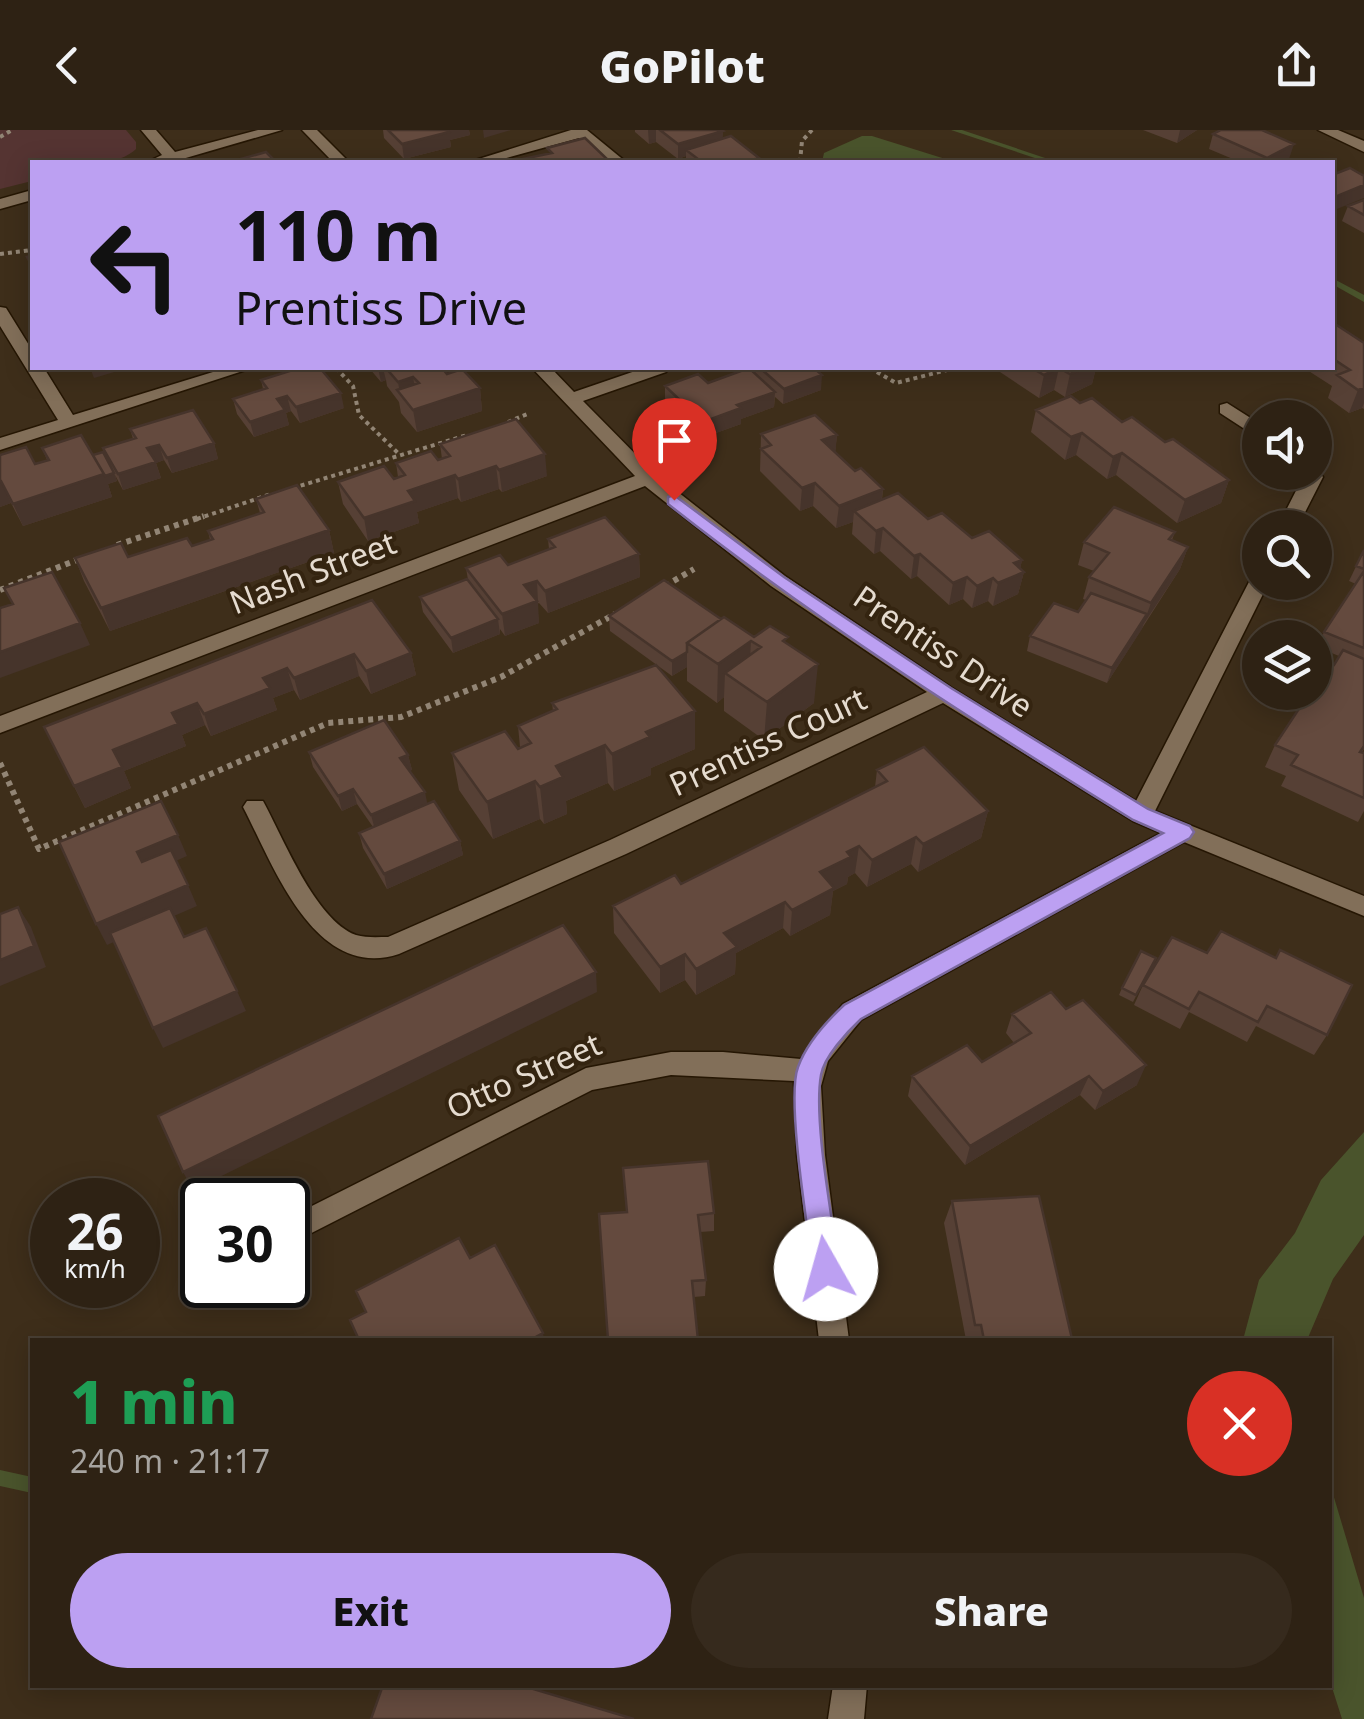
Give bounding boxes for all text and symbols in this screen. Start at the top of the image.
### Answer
text: GoPilot [599,35,765,96]
icon: back [40,38,95,93]
icon: share [1269,38,1324,93]
text: 110 m [235,186,442,282]
icon: left [70,200,200,330]
text: Prentiss Drive [235,277,527,338]
pin [632,398,717,501]
map controls [1242,400,1332,710]
button: sound [1242,400,1332,490]
icon: arrive [647,413,702,468]
button: search [1242,510,1332,600]
street label: Nash Street [223,520,402,623]
street label: Prentiss Drive [846,575,1042,727]
button: layers [1242,620,1332,710]
street label: Prentiss Court [662,676,873,805]
street label: Otto Street [439,1021,608,1128]
speed limit sign: 30 [180,1178,310,1308]
text: 26 [66,1197,124,1265]
position arrow [774,1217,878,1321]
text: km/h [64,1251,126,1285]
text: 1 min [70,1360,238,1442]
button: close [1187,1371,1292,1476]
text: 240 m · 21:17 [70,1439,270,1482]
button: Exit [70,1553,671,1668]
button: Share [691,1553,1292,1668]

